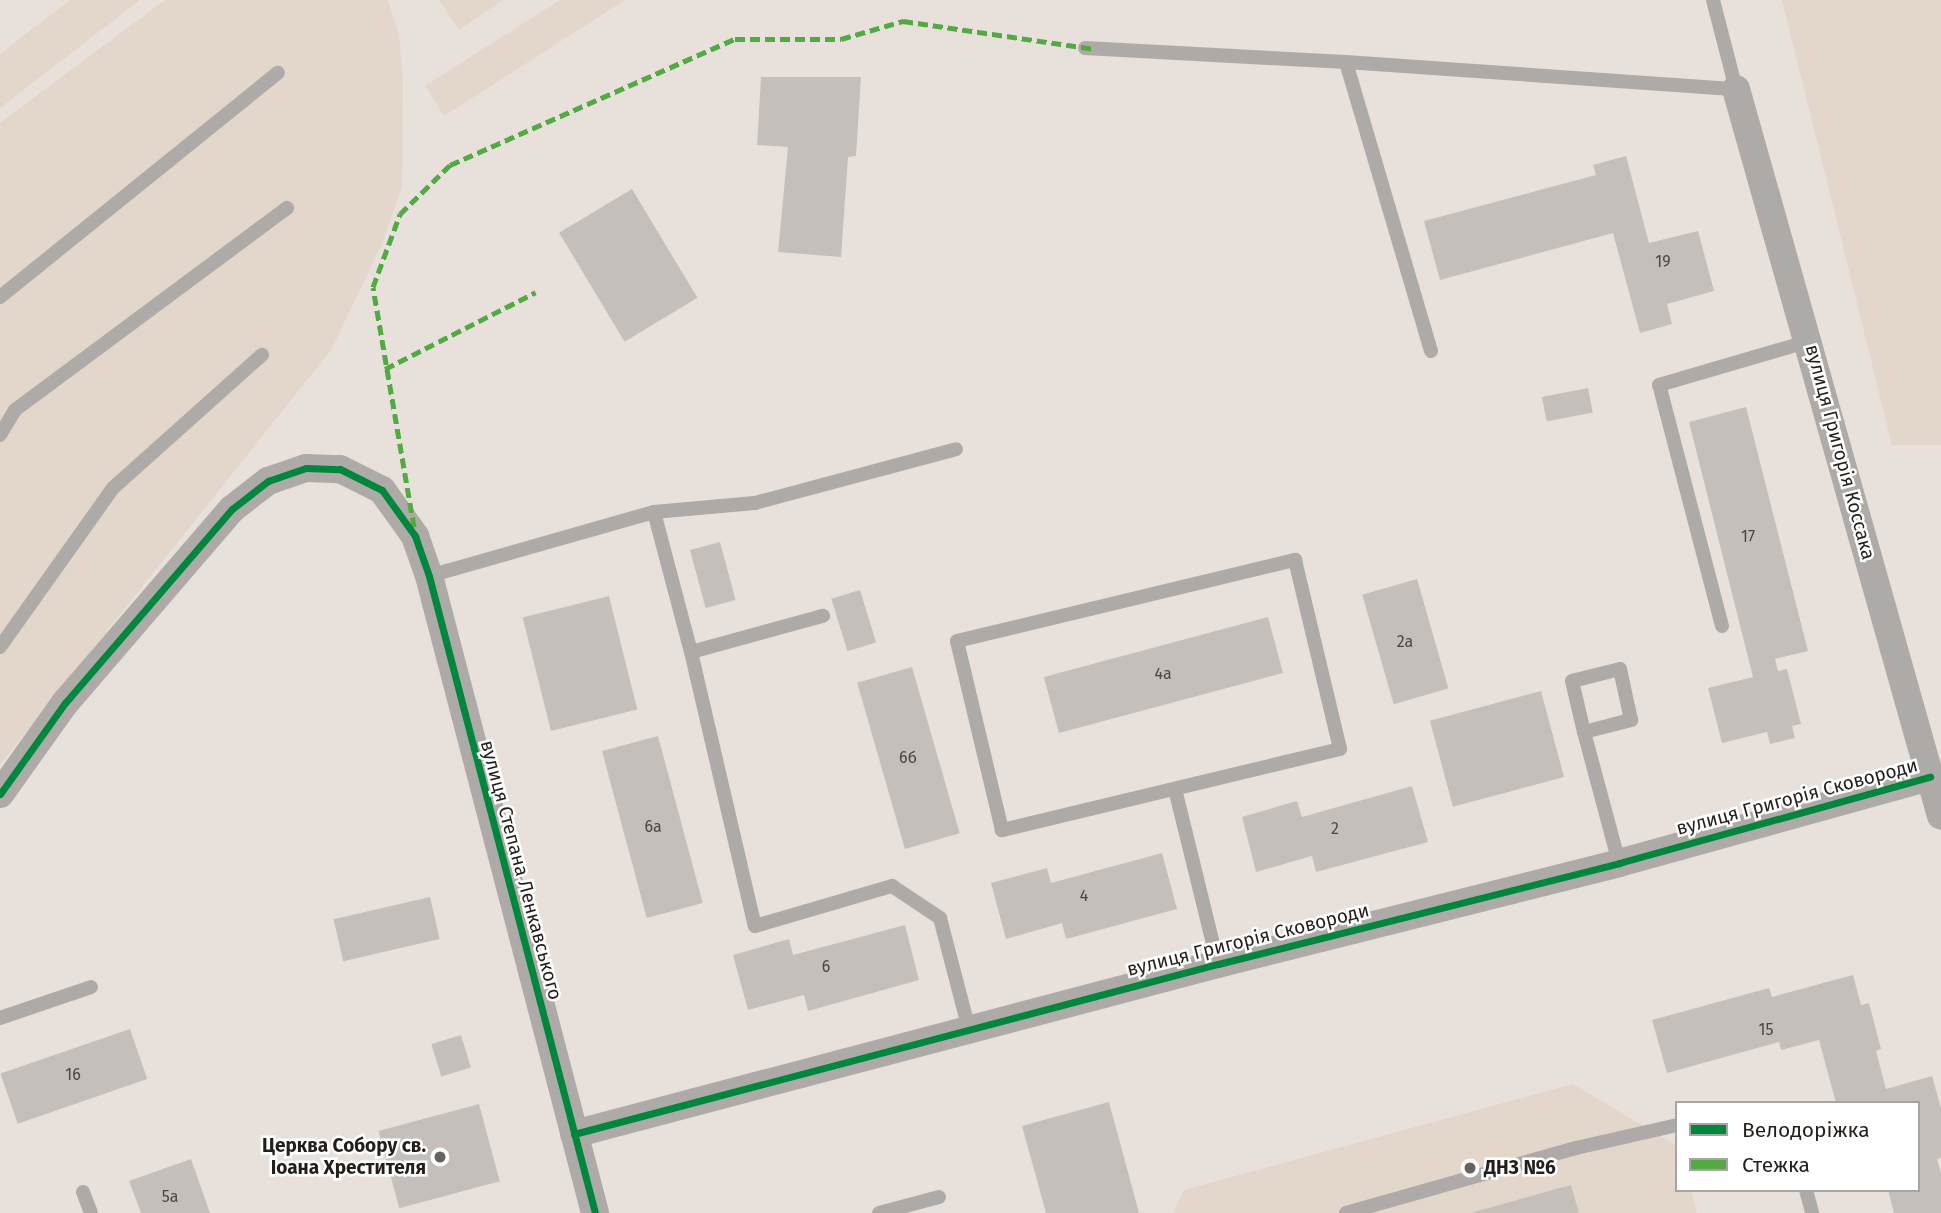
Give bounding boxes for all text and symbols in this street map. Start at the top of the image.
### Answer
house number: 19 [1655,252,1671,272]
street label: вулиця Григорія Коссака [1800,342,1880,562]
house number: 17 [1741,527,1755,547]
house number: 2а [1397,632,1413,652]
house number: 4а [1154,664,1172,684]
street label: вулиця Степана Ленкавського [475,738,567,1002]
house number: 6б [899,748,917,768]
street label: вулиця Григорія Сковороди [1674,754,1920,840]
house number: 6а [644,817,662,837]
house number: 2 [1331,819,1339,839]
house number: 4 [1080,886,1088,906]
street label: вулиця Григорія Сковороди [1124,899,1372,981]
house number: 6 [822,957,830,977]
house number: 15 [1759,1020,1773,1040]
house number: 16 [65,1065,81,1085]
legend [1675,1101,1920,1192]
text: Велодоріжка [1742,1117,1870,1143]
place label: Церква Собору св. Іоана Хрестителя [262,1135,426,1179]
marker: Церква Собору св. Іоана Хрестителя [432,1149,448,1165]
text: Стежка [1742,1152,1810,1178]
place label: ДНЗ №6 [1484,1157,1556,1179]
marker: ДНЗ №6 [1462,1160,1478,1176]
house number: 5а [162,1187,178,1207]

